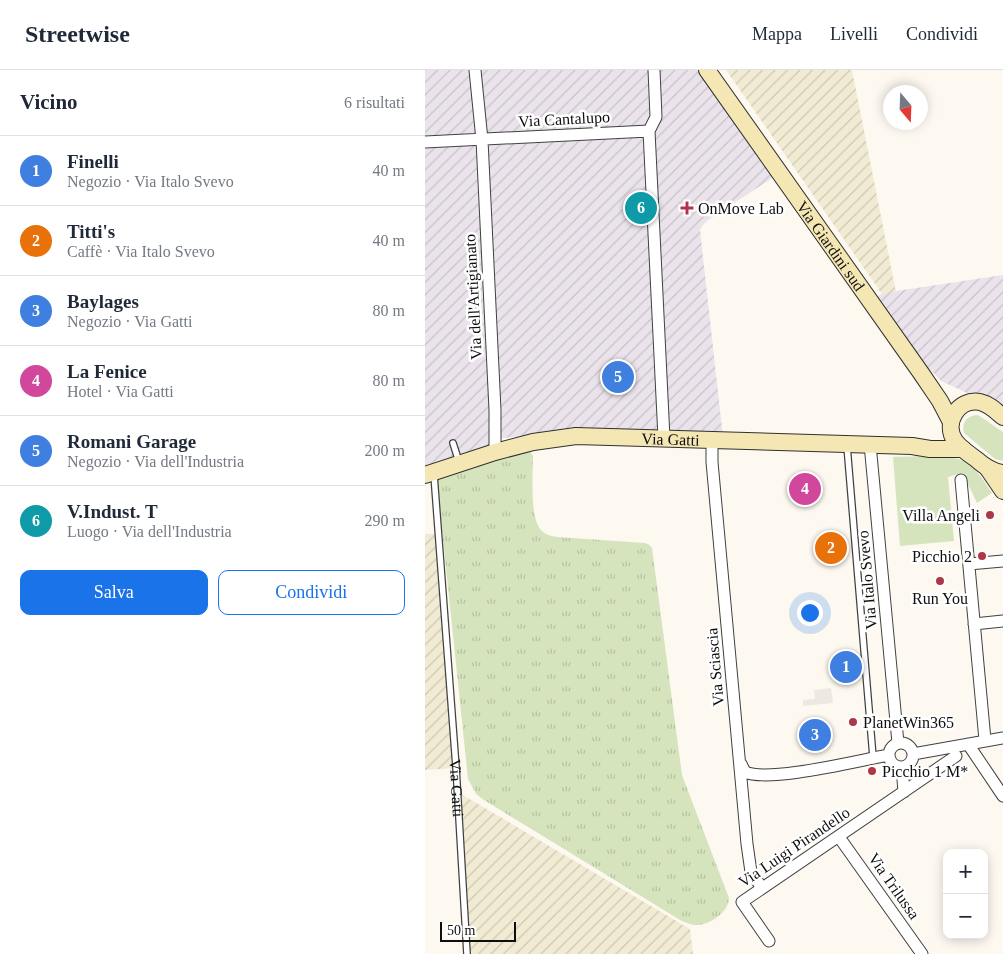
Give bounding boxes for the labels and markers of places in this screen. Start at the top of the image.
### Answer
pin: 6 [625,189,657,227]
place label: OnMove Lab [698,200,784,217]
marker: OnMove Lab [680,201,694,215]
pin: 5 [602,358,634,396]
pin: 4 [789,470,821,508]
place label: Villa Angeli [902,507,981,525]
marker: Villa Angeli [984,509,996,521]
pin: 2 [815,529,847,567]
place label: Picchio 2 [912,548,972,565]
marker: Picchio 2 [976,550,988,562]
marker: Run You [934,575,946,587]
place label: Run You [912,590,968,607]
pin: 1 [830,648,862,686]
place label: PlanetWin365 [863,714,954,731]
pin: 3 [799,716,831,754]
marker: PlanetWin365 [847,716,859,728]
place label: Picchio 1 M* [882,763,968,780]
marker: Picchio 1 M* [866,765,878,777]

